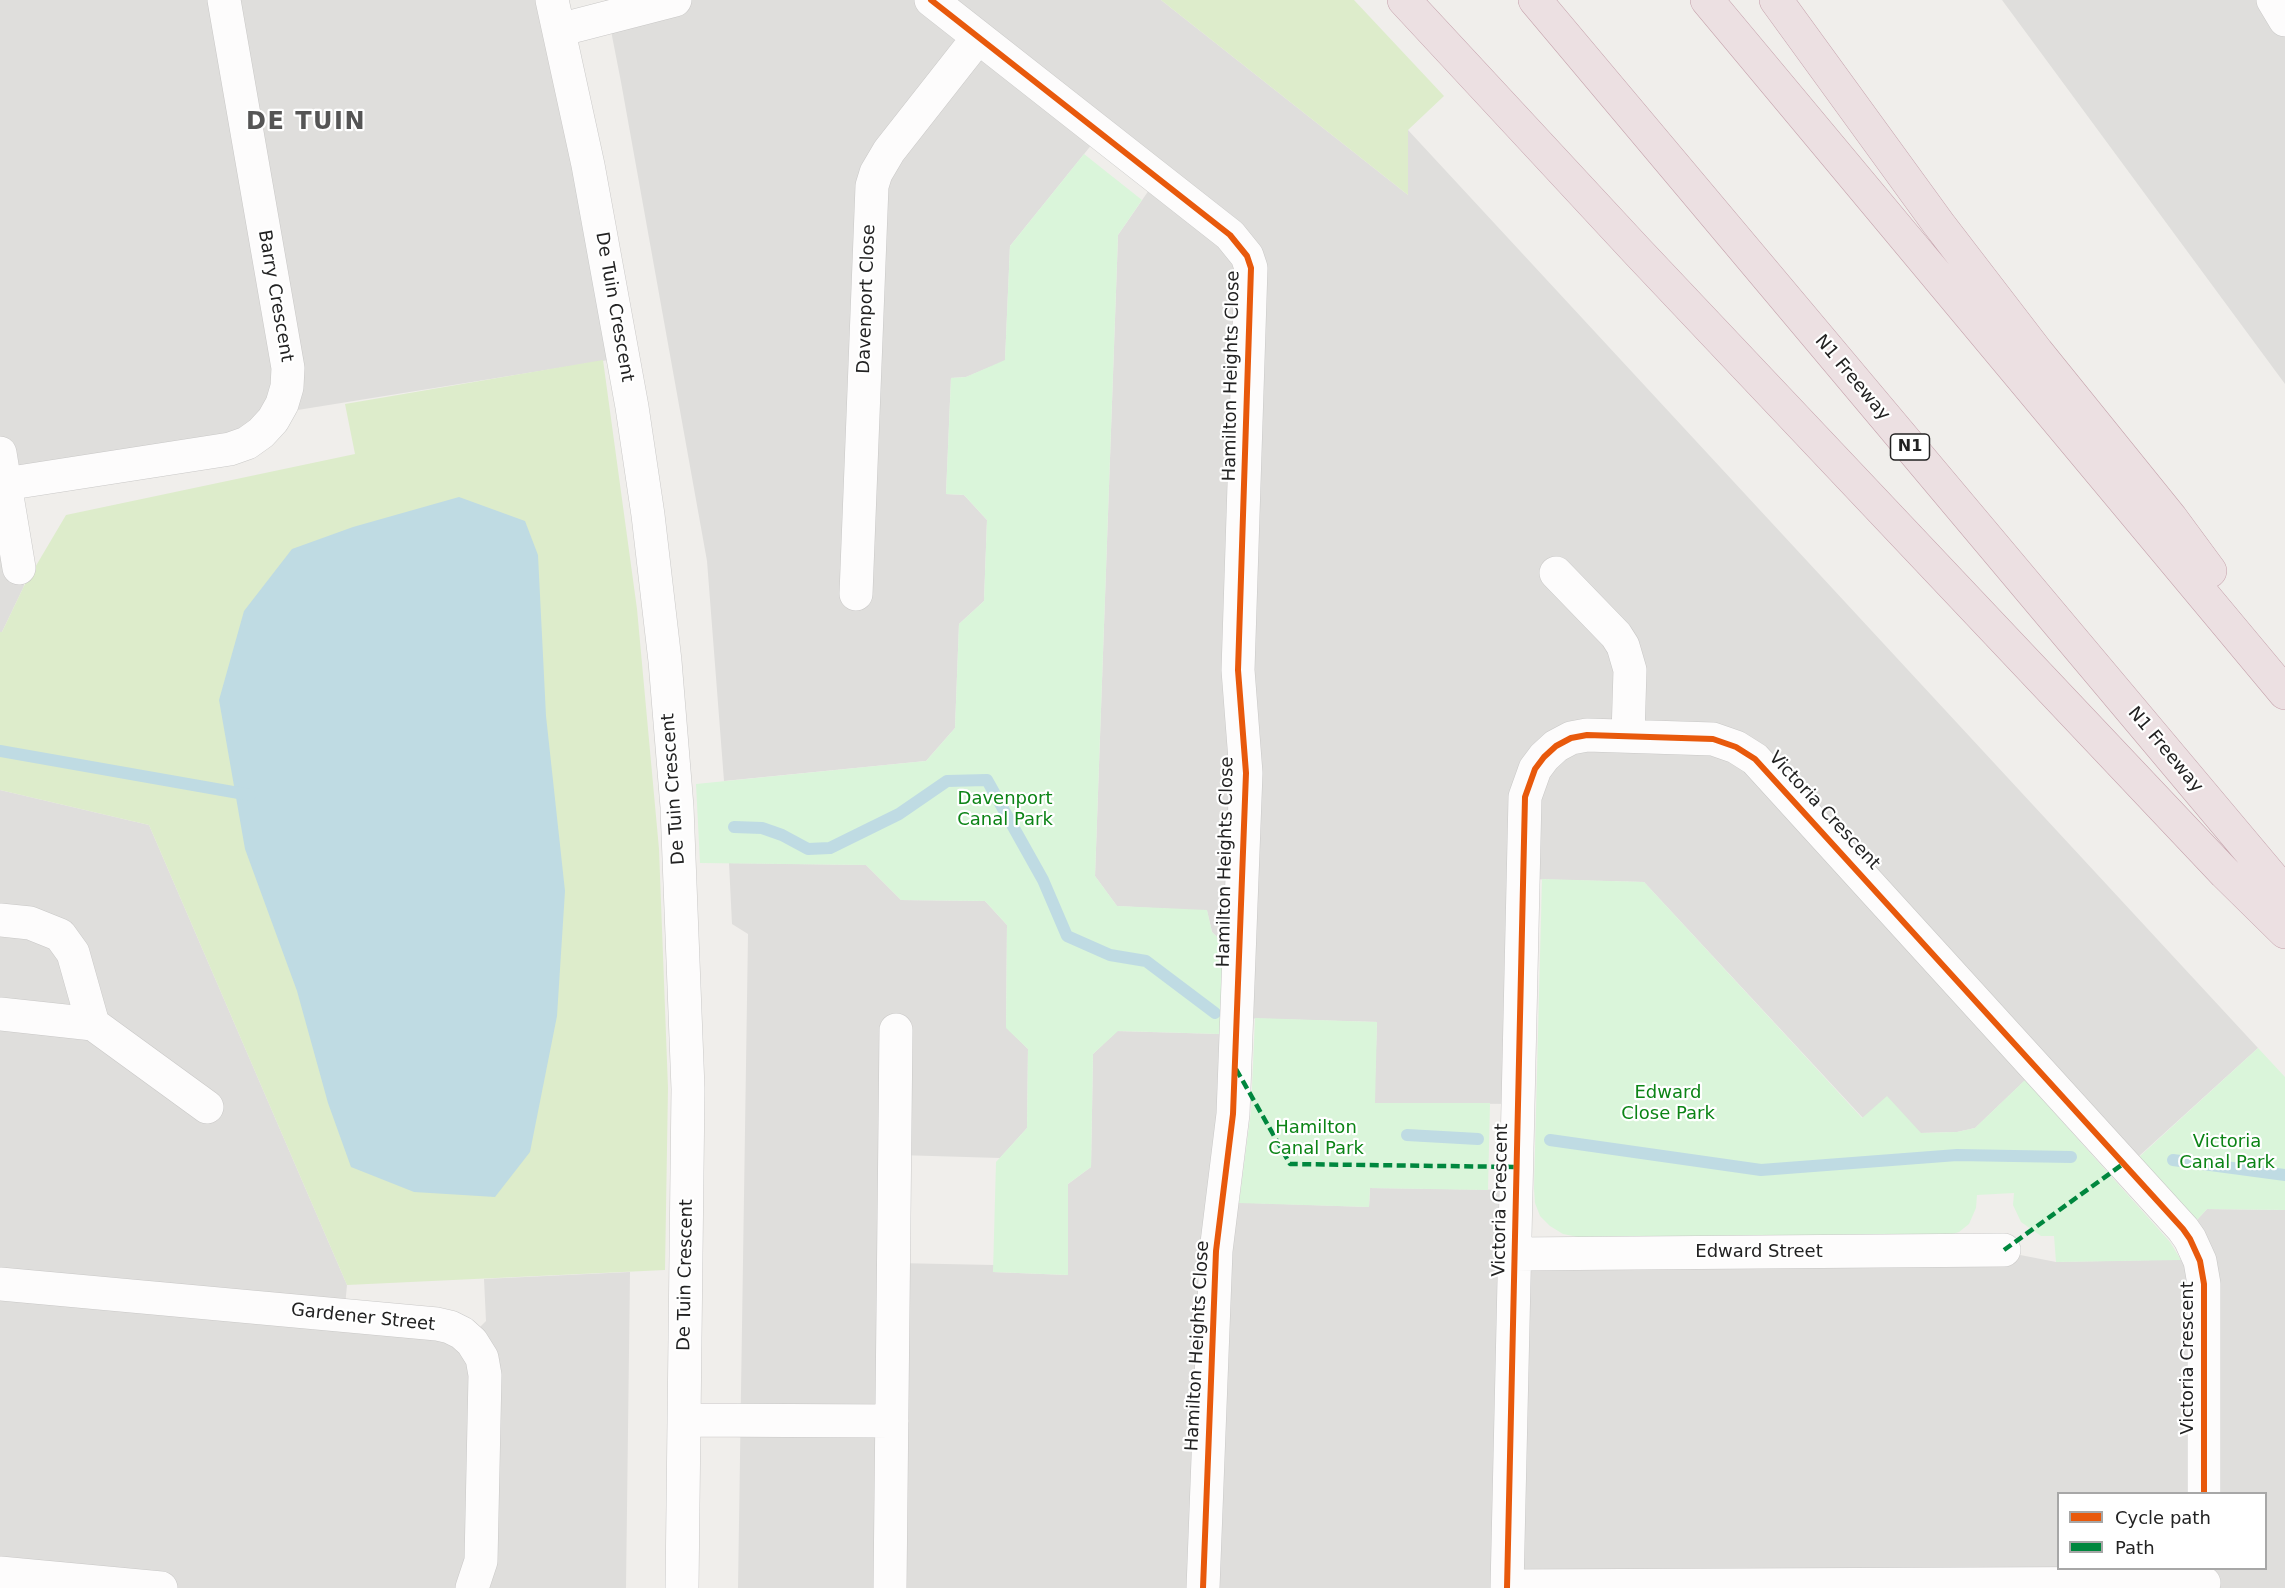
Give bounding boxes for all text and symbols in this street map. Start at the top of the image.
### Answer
district label: DE TUIN [246,109,366,137]
street label: Davenport Close [854,224,880,374]
street label: Barry Crescent [253,228,297,364]
street label: De Tuin Crescent [590,230,638,384]
street label: Hamilton Heights Close [1219,270,1245,482]
street label: N1 Freeway [1810,331,1894,425]
road number: N1 [1890,434,1930,460]
street label: N1 Freeway [2123,703,2207,797]
street label: De Tuin Crescent [658,712,690,866]
street label: Victoria Crescent [1764,748,1884,874]
street label: Hamilton Heights Close [1213,756,1239,968]
park label: Davenport Canal Park [957,788,1053,830]
park label: Edward Close Park [1621,1082,1715,1124]
park label: Hamilton Canal Park [1268,1117,1364,1160]
street label: Victoria Crescent [1489,1123,1513,1277]
park label: Victoria Canal Park [2179,1131,2275,1174]
street label: De Tuin Crescent [674,1199,698,1351]
street label: Hamilton Heights Close [1182,1240,1214,1452]
street label: Edward Street [1695,1241,1823,1263]
street label: Victoria Crescent [2177,1281,2199,1435]
street label: Gardener Street [290,1300,436,1336]
legend [2057,1492,2267,1570]
text: Cycle path [2115,1507,2211,1528]
text: Path [2115,1537,2155,1558]

